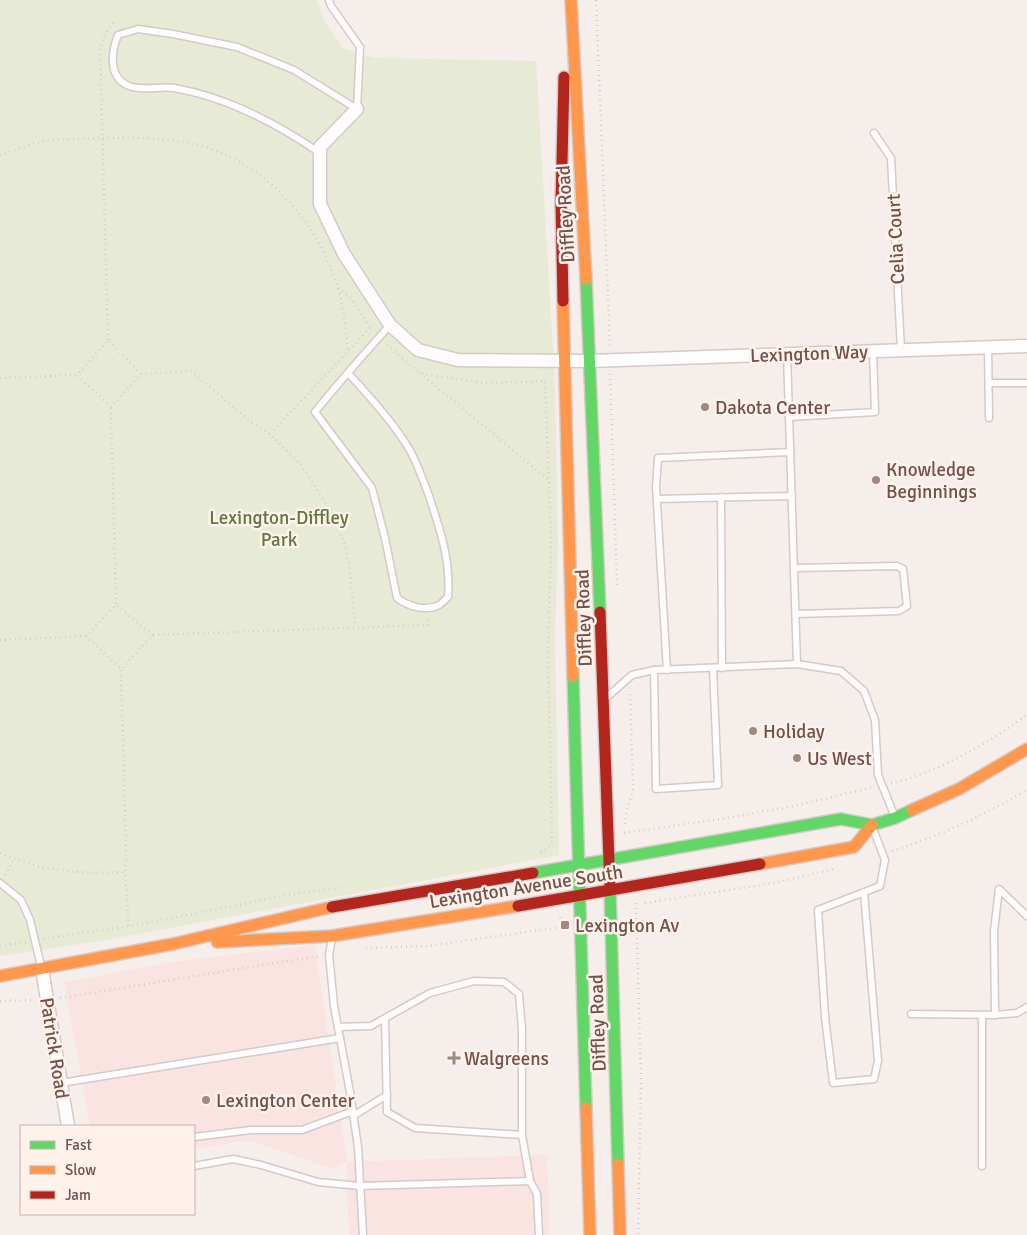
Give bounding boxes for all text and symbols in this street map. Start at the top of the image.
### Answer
street label: Diffley Road [551,165,581,263]
street label: Celia Court [882,193,910,285]
street label: Lexington Way [750,340,868,368]
place label: Dakota Center [715,396,830,420]
marker: Dakota Center [699,401,711,413]
place label: Knowledge Beginnings [886,458,977,504]
marker: Knowledge Beginnings [870,474,882,486]
park label: Lexington-Diffley Park [209,506,349,552]
street label: Diffley Road [570,569,598,667]
place label: Holiday [763,720,825,744]
marker: Holiday [747,725,759,737]
place label: Us West [807,747,872,771]
marker: Us West [791,752,803,764]
street label: Lexington Avenue South [428,860,625,914]
place label: Lexington Av [575,914,680,938]
marker: Lexington Av [559,919,571,931]
street label: Diffley Road [584,974,612,1072]
street label: Patrick Road [34,996,74,1101]
place label: Walgreens [464,1047,549,1071]
marker: Walgreens [448,1052,460,1064]
place label: Lexington Center [216,1089,354,1113]
marker: Lexington Center [200,1094,212,1106]
legend [20,1125,195,1215]
text: Fast [65,1136,92,1154]
text: Slow [65,1161,96,1179]
text: Jam [65,1186,91,1204]

